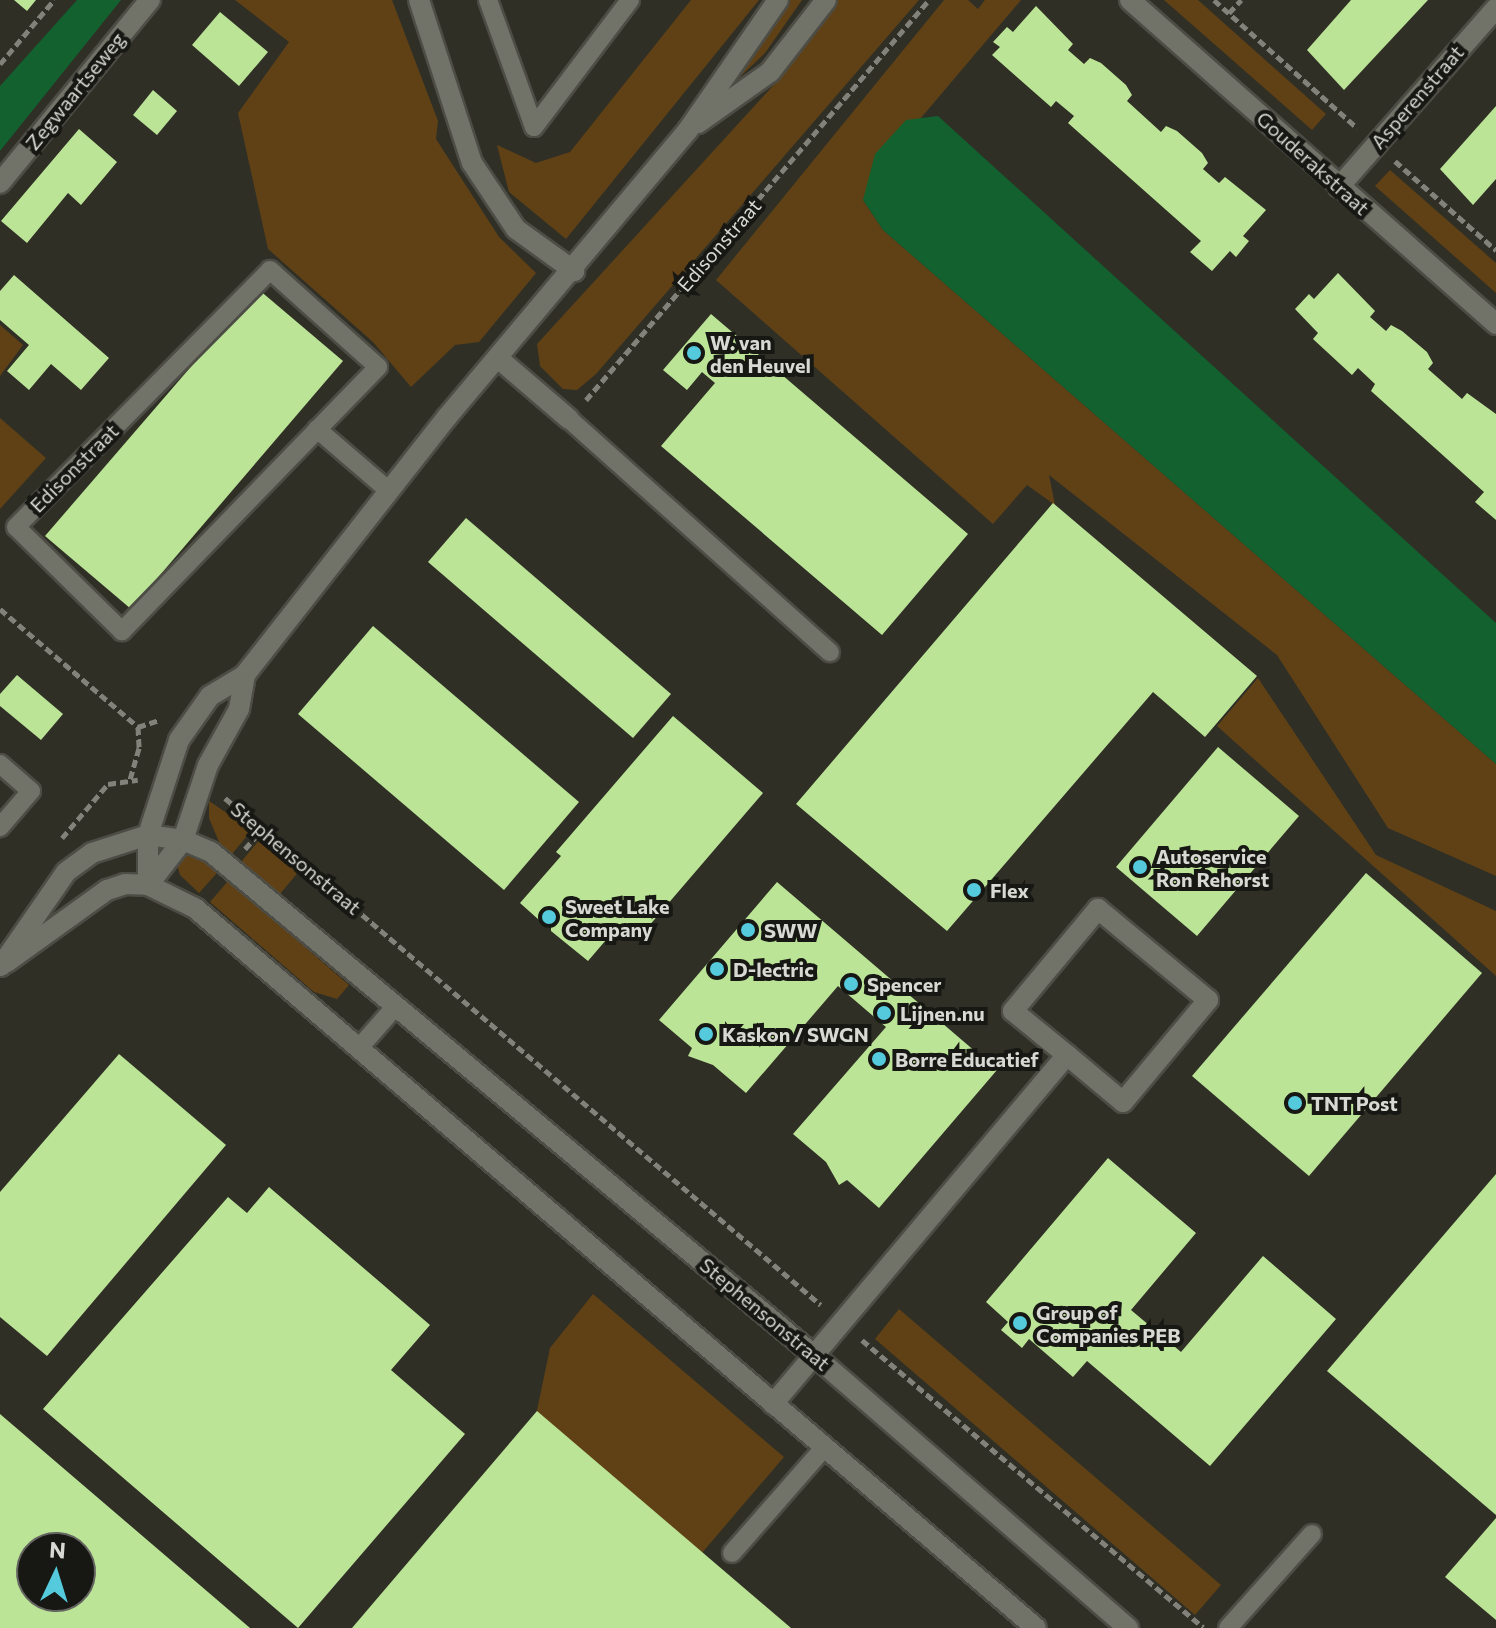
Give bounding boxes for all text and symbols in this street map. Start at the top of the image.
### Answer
street label: Zegwaartseweg [20,27,130,155]
street label: Asperenstraat [1366,40,1468,154]
street label: Gouderakstraat [1252,106,1374,220]
street label: Edisonstraat [672,194,766,296]
place label: W. van den Heuvel [710,330,811,377]
marker: W. van den Heuvel [685,344,703,362]
street label: Edisonstraat [25,419,123,517]
street label: Stephensonstraat [226,797,366,919]
place label: Autoservice Ron Rehorst [1156,844,1269,891]
marker: Autoservice Ron Rehorst [1131,858,1149,876]
place label: Flex [990,878,1029,902]
marker: Flex [965,881,983,899]
place label: Sweet Lake Company [565,894,670,941]
marker: Sweet Lake Company [540,908,558,926]
place label: SWW [764,918,817,942]
marker: SWW [739,921,757,939]
place label: D-lectric [733,957,814,981]
marker: D-lectric [708,960,726,978]
place label: Spencer [867,972,941,996]
marker: Spencer [842,975,860,993]
place label: Lijnen.nu [900,1001,985,1025]
marker: Lijnen.nu [875,1004,893,1022]
place label: Kaskon / SWGN [722,1022,869,1046]
marker: Kaskon / SWGN [697,1025,715,1043]
place label: Borre Educatief [895,1047,1039,1071]
marker: Borre Educatief [870,1050,888,1068]
place label: TNT Post [1311,1091,1398,1115]
marker: TNT Post [1286,1094,1304,1112]
street label: Stephensonstraat [695,1253,835,1375]
place label: Group of Companies PEB [1036,1300,1180,1347]
marker: Group of Companies PEB [1011,1314,1029,1332]
north arrow [16,1532,96,1612]
text: N [48,1536,67,1564]

